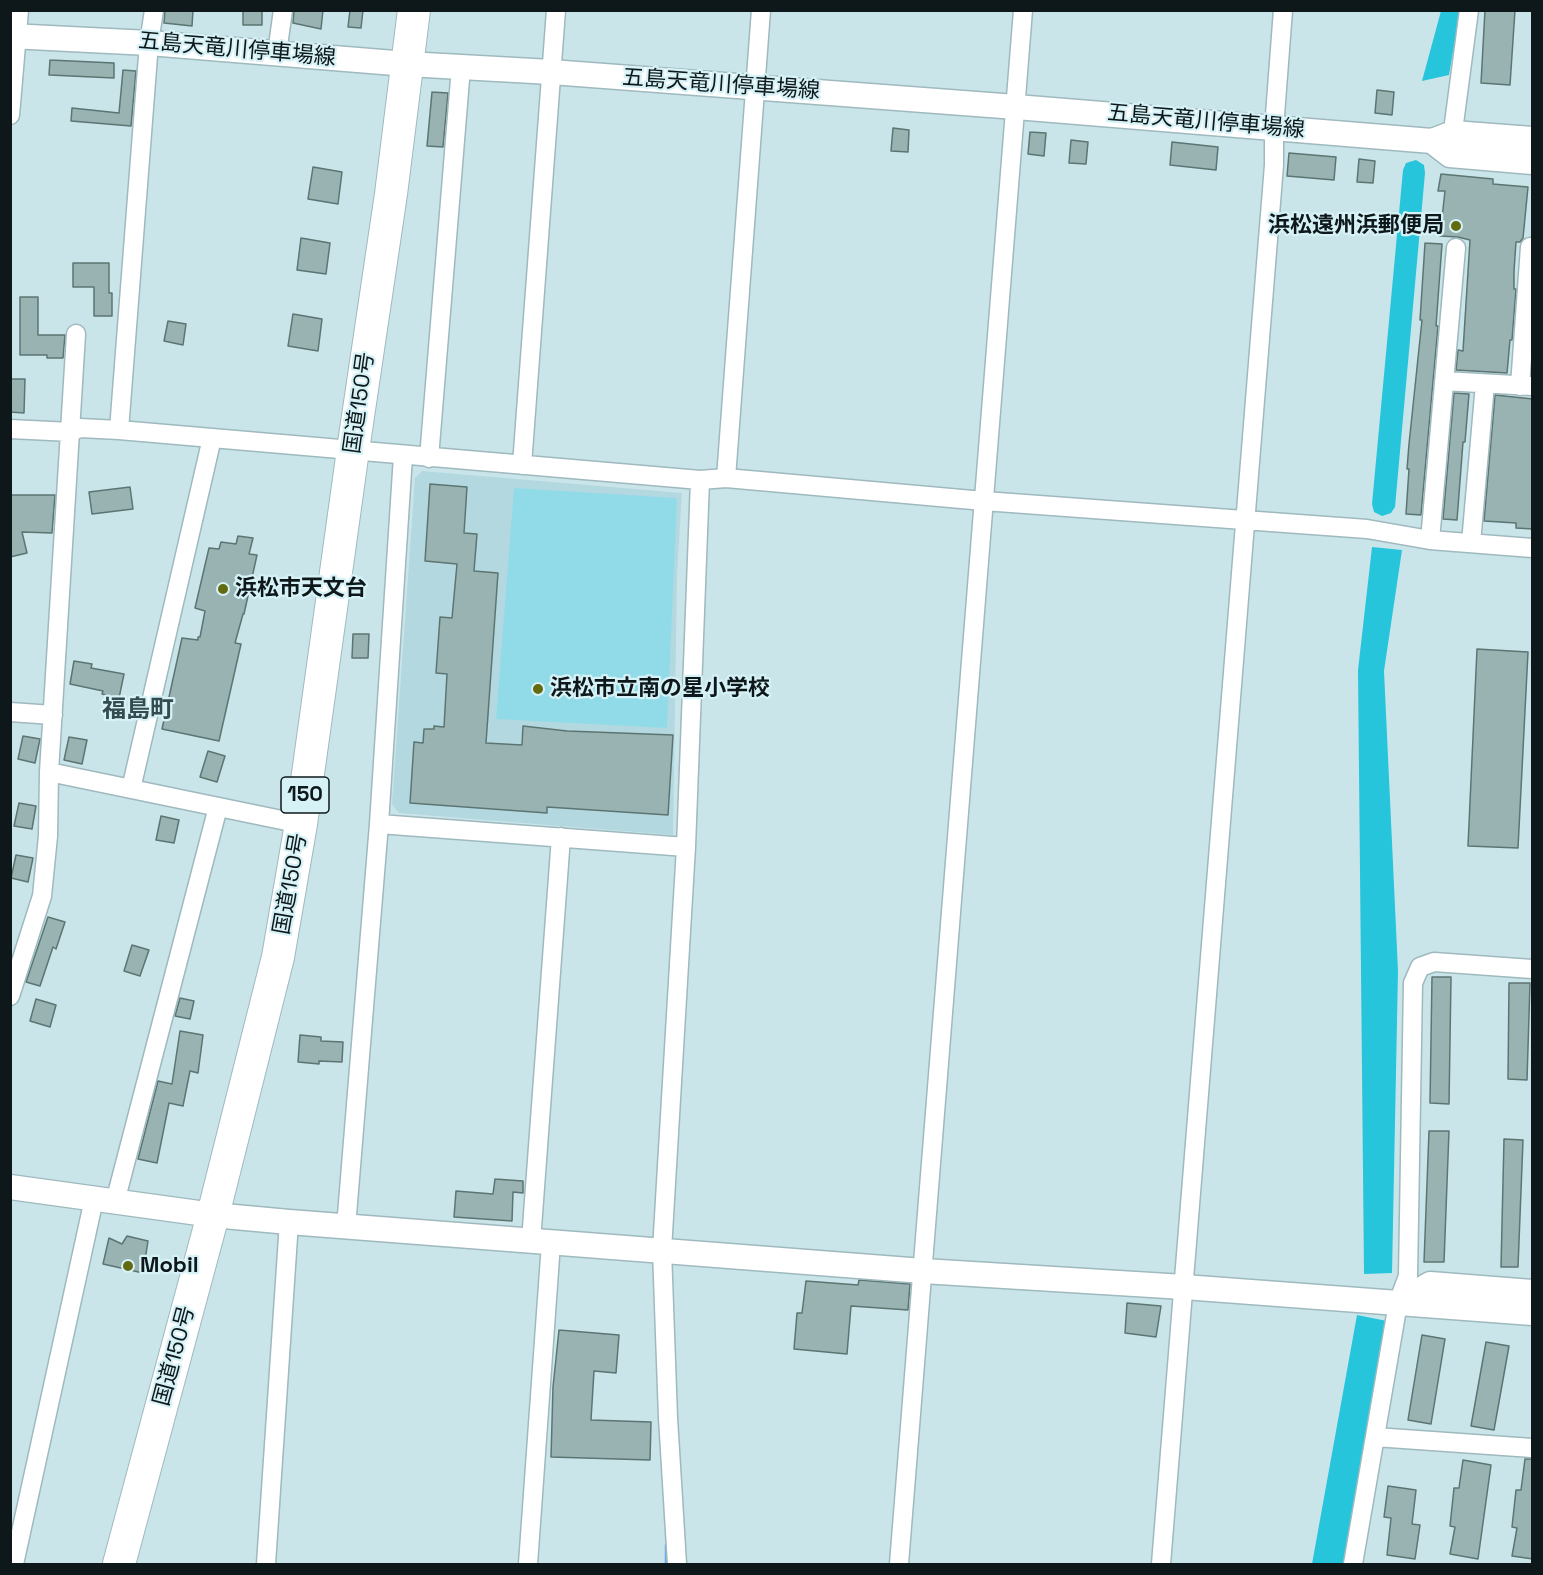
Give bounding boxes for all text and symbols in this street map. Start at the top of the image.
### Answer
street label: 五島天竜川停車場線 [137,28,337,72]
street label: 五島天竜川停車場線 [621,65,821,105]
street label: 五島天竜川停車場線 [1106,100,1306,144]
place label: 浜松遠州浜郵便局 [1268,213,1444,239]
marker: 浜松遠州浜郵便局 [1449,219,1463,233]
street label: 国道150号 [340,350,380,456]
place label: 浜松市天文台 [235,576,367,602]
marker: 浜松市天文台 [216,582,230,596]
place label: 浜松市立南の星小学校 [550,676,770,702]
marker: 浜松市立南の星小学校 [531,682,545,696]
district label: 福島町 [102,696,174,724]
road number: 150 [281,777,329,813]
street label: 国道150号 [269,831,313,937]
place label: Mobil [140,1253,199,1279]
marker: Mobil [121,1259,135,1273]
street label: 国道150号 [149,1303,201,1409]

